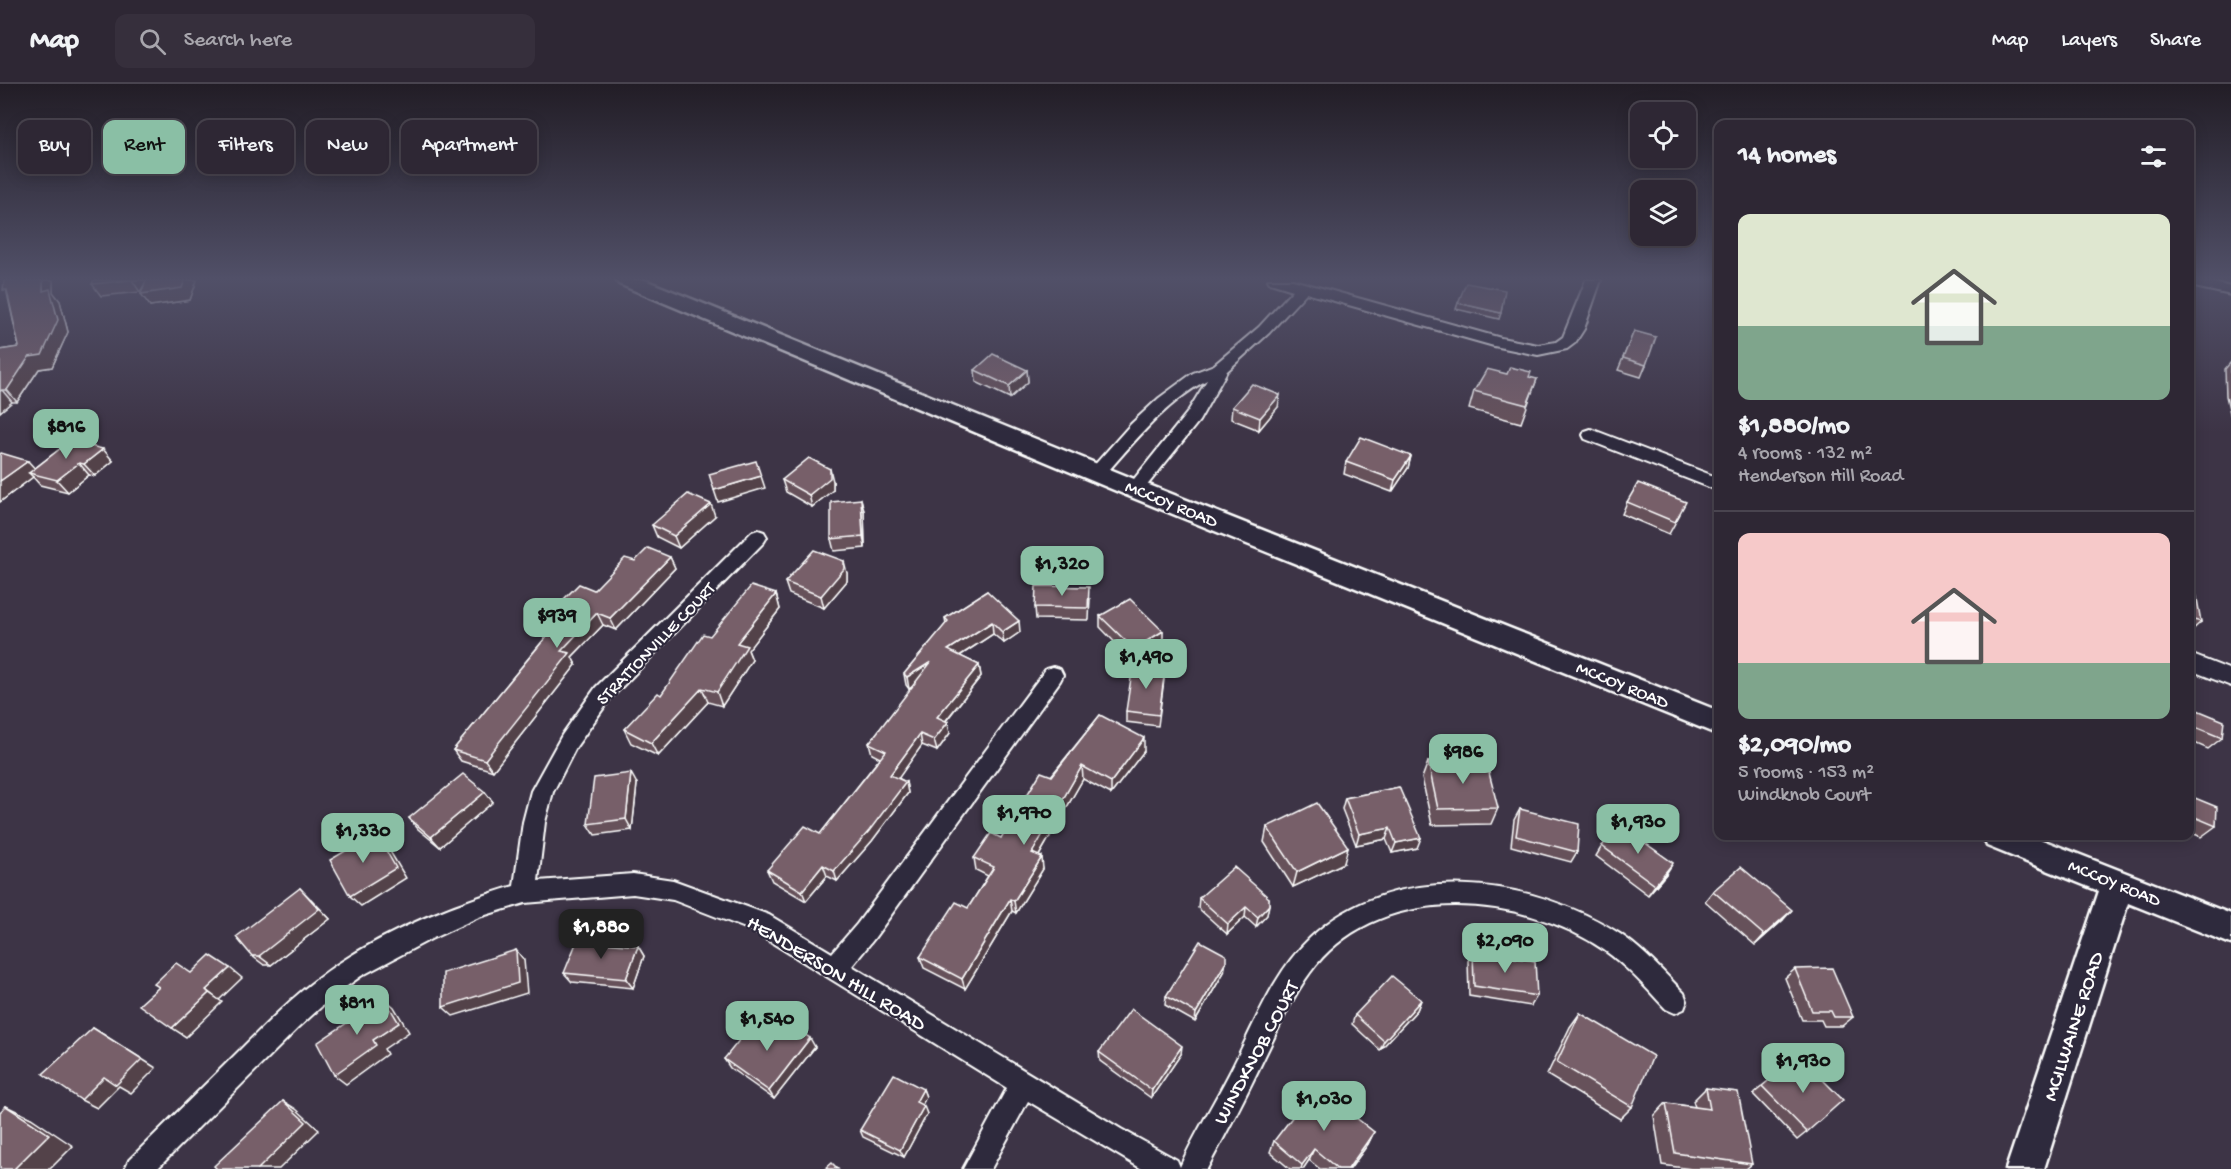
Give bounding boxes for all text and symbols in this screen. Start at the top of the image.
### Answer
search box [115,14,535,68]
text: Map [30,25,79,58]
icon: search [136,25,169,58]
text: Search here [184,28,292,54]
text: Map [1992,29,2028,54]
text: Layers [2061,29,2117,54]
text: Share [2150,29,2201,54]
map controls [1630,102,1696,246]
button: locate [1630,102,1696,168]
chip: Buy [18,120,91,174]
chip: Rent [103,120,185,174]
chip: Filters [197,120,294,174]
chip: New [306,120,389,174]
chip: Apartment [401,120,537,174]
icon: filters [2137,140,2170,173]
text: 14 homes [1738,141,1836,172]
button: layers [1630,180,1696,246]
icon: home [1900,253,2008,361]
pin: $816 [30,409,102,460]
text: $1,880/mo [1738,412,1850,443]
text: $816 [47,417,85,440]
text: 4 rooms · 132 m² [1738,443,1872,466]
text: Henderson Hill Road [1738,466,1903,489]
street label: MCCOY ROAD [1122,477,1221,534]
pin: $1,320 [1013,546,1111,597]
text: $1,320 [1035,554,1089,577]
icon: home [1900,572,2008,680]
street label: STRATTONVILLE COURT [593,578,721,710]
pin: $939 [521,598,593,649]
text: $939 [537,606,577,629]
pin: $1,490 [1097,639,1195,690]
text: $1,490 [1119,647,1173,670]
street label: MCCOY ROAD [1573,658,1672,715]
text: $2,090/mo [1738,731,1851,762]
pin: $986 [1427,734,1499,785]
text: $986 [1443,742,1483,765]
text: 5 rooms · 153 m² [1738,762,1874,785]
text: Windknob Court [1738,785,1871,808]
pin: $1,970 [975,795,1073,846]
text: $1,970 [996,803,1052,826]
pin: $1,930 [1589,804,1687,855]
text: $1,930 [1610,812,1666,835]
pin: $1,330 [314,813,412,864]
text: $1,330 [335,821,391,844]
street label: MCCOY ROAD [2065,856,2164,913]
pin: $1,880 [552,909,650,960]
street label: HENDERSON HILL ROAD [741,912,930,1039]
text: $1,880 [573,917,629,940]
pin: $2,090 [1456,923,1554,974]
text: $2,090 [1476,931,1534,954]
street label: MCILWAINE ROAD [2039,949,2111,1105]
street label: WINDKNOB COURT [1210,977,1307,1130]
pin: $811 [321,985,393,1036]
text: $811 [339,993,375,1016]
pin: $1,540 [718,1001,816,1052]
text: $1,540 [740,1009,794,1032]
pin: $1,930 [1754,1043,1852,1094]
text: $1,930 [1775,1051,1831,1074]
pin: $1,030 [1275,1081,1373,1132]
text: $1,030 [1296,1089,1352,1112]

